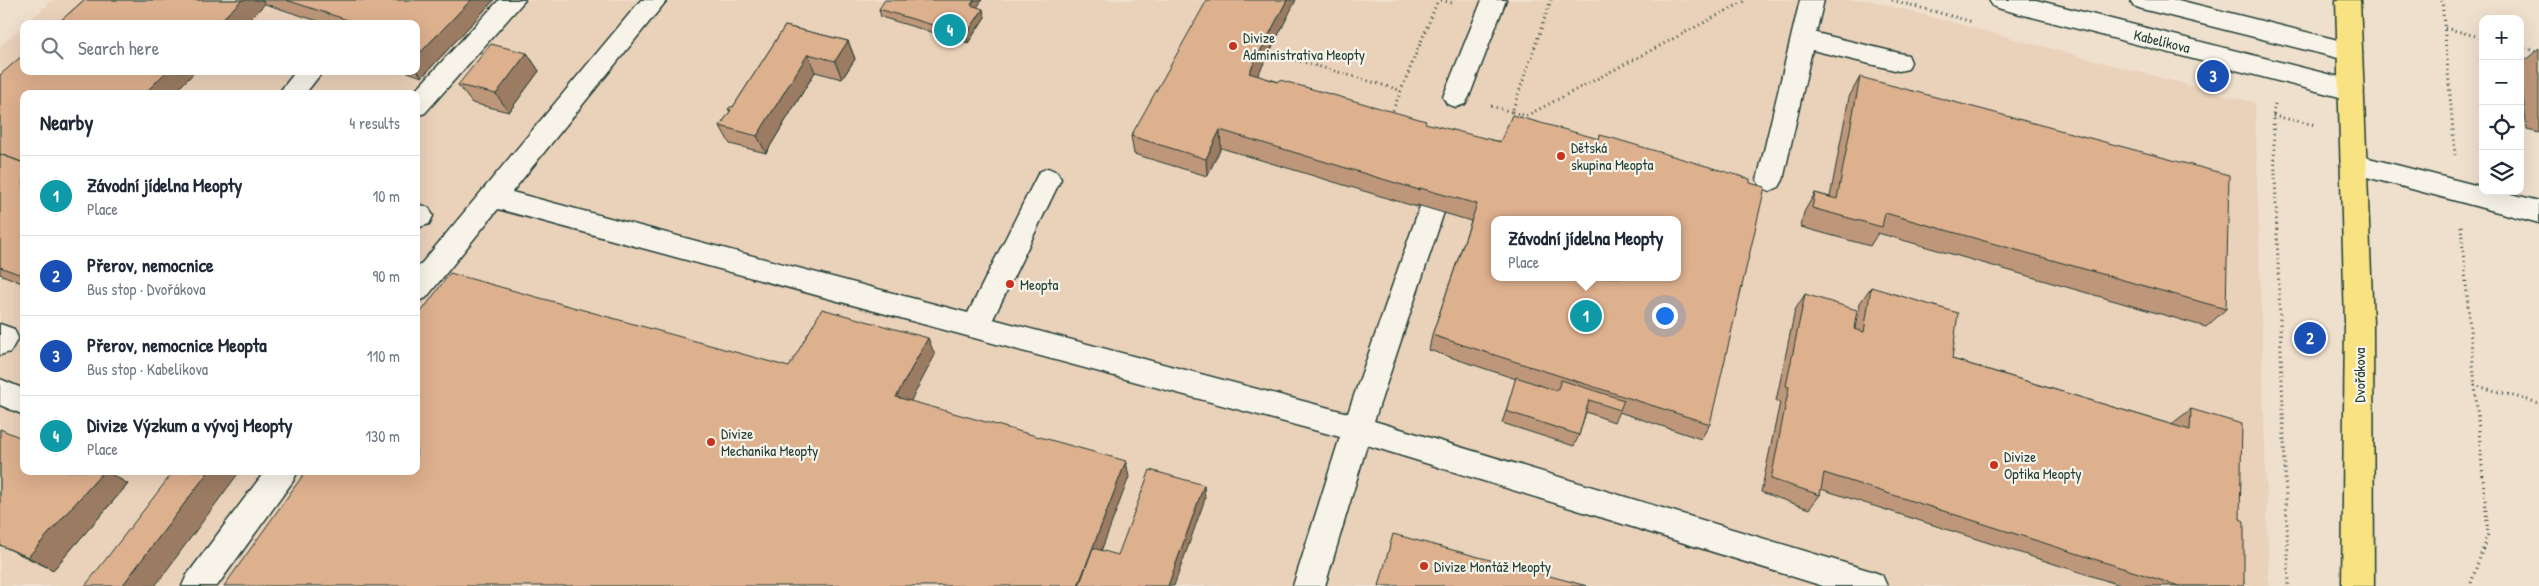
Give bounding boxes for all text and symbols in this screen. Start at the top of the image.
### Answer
pin: 4 [934,11,966,49]
map controls [2479,15,2524,195]
button: + [2479,15,2524,60]
search box [20,20,420,75]
street label: Kabelíkova [2132,24,2192,58]
place label: Divize Administrativa Meopty [1243,27,1365,65]
icon: search [38,34,66,62]
text: Search here [78,35,159,61]
marker: Divize Administrativa Meopty [1227,40,1239,52]
pin: 3 [2197,57,2229,95]
button: − [2479,60,2524,105]
button: locate [2479,105,2524,150]
text: Nearby [40,108,93,137]
text: 4 results [349,112,400,134]
place label: Dětská skupina Meopta [1571,137,1653,175]
marker: Dětská skupina Meopta [1555,150,1567,162]
button: layers [2479,150,2524,195]
text: Závodní jídelna Meopty [87,172,242,198]
text: 1 [53,185,59,207]
text: 10 m [372,185,400,207]
text: Place [87,198,118,220]
popup [1491,216,1681,281]
text: Závodní jídelna Meopty [1508,225,1664,251]
text: Place [1508,251,1539,273]
text: Přerov, nemocnice [87,252,214,278]
text: 2 [52,265,60,287]
text: 90 m [372,265,400,287]
place label: Meopta [1020,274,1059,295]
text: Bus stop · Dvořákova [87,278,206,300]
marker: Meopta [1004,278,1016,290]
pin: 1 [1570,297,1602,335]
your location [1652,303,1678,329]
pin: 2 [2294,319,2326,357]
text: Přerov, nemocnice Meopta [87,332,267,358]
text: 3 [52,345,60,367]
text: 110 m [367,345,400,367]
street label: Dvořákova [2349,347,2370,402]
text: Bus stop · Kabelíkova [87,358,208,380]
text: Divize Výzkum a vývoj Meopty [87,412,293,438]
place label: Divize Mechanika Meopty [721,423,818,461]
text: 4 [53,425,59,447]
text: 130 m [365,425,400,447]
marker: Divize Mechanika Meopty [705,436,717,448]
text: Place [87,438,118,460]
place label: Divize Optika Meopty [2004,446,2082,484]
marker: Divize Optika Meopty [1988,459,2000,471]
place label: Divize Montáž Meopty [1434,556,1551,577]
marker: Divize Montáž Meopty [1418,560,1430,572]

